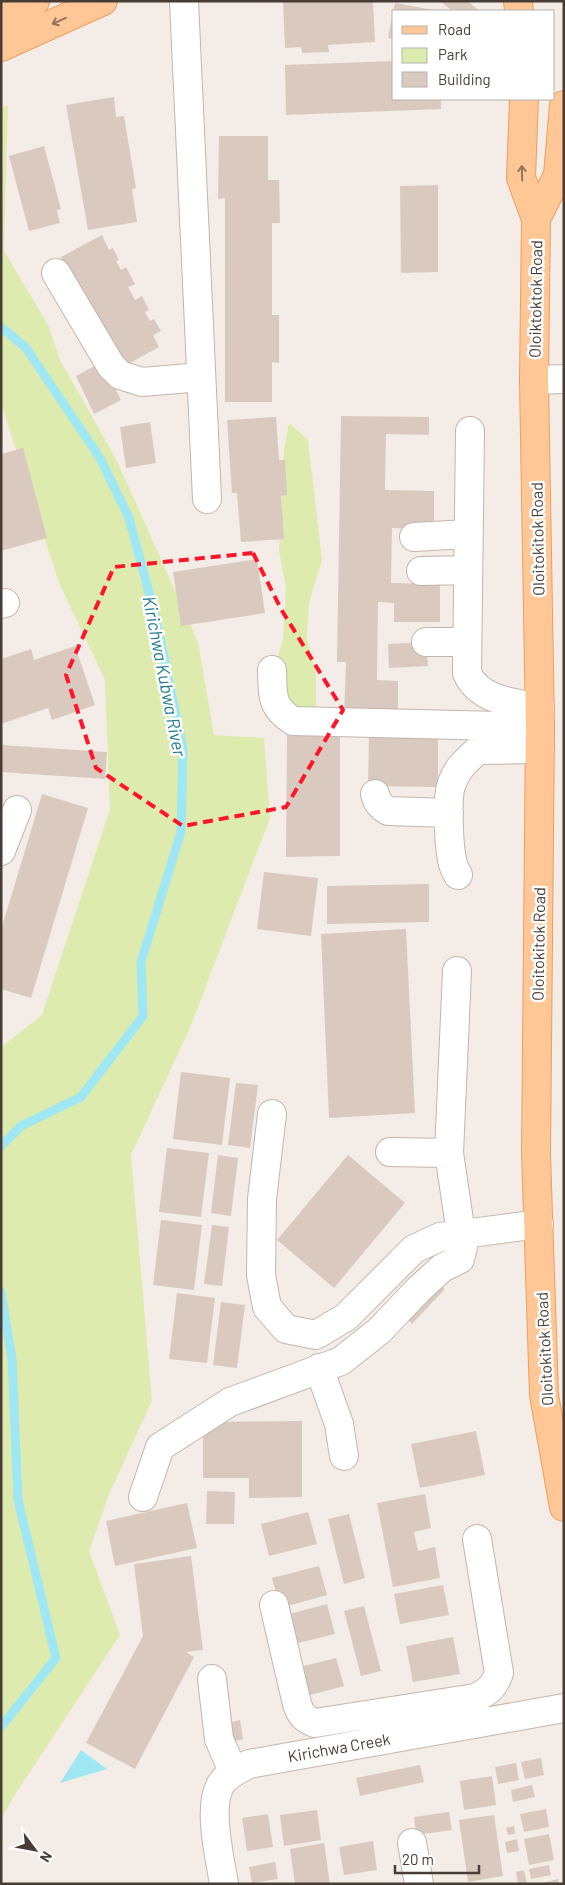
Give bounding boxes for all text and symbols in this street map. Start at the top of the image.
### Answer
legend [392,10,555,100]
one-way arrow [52,17,67,27]
text: Road [438,20,471,38]
text: Park [438,45,468,63]
text: Building [438,70,491,88]
one-way arrow [517,165,526,181]
street label: Oloiktoktok Road [524,240,546,358]
street label: Oloitokitok Road [527,482,547,596]
water label: Kirichwa Kubwa River [139,594,191,759]
street label: Oloitokitok Road [528,887,548,1001]
street label: Oloitokitok Road [532,1292,556,1406]
street label: Kirichwa Creek [286,1729,392,1765]
north arrow [10,1825,60,1875]
scale bar [395,1842,479,1874]
text: N [37,1849,56,1866]
text: 20 m [402,1850,434,1868]

